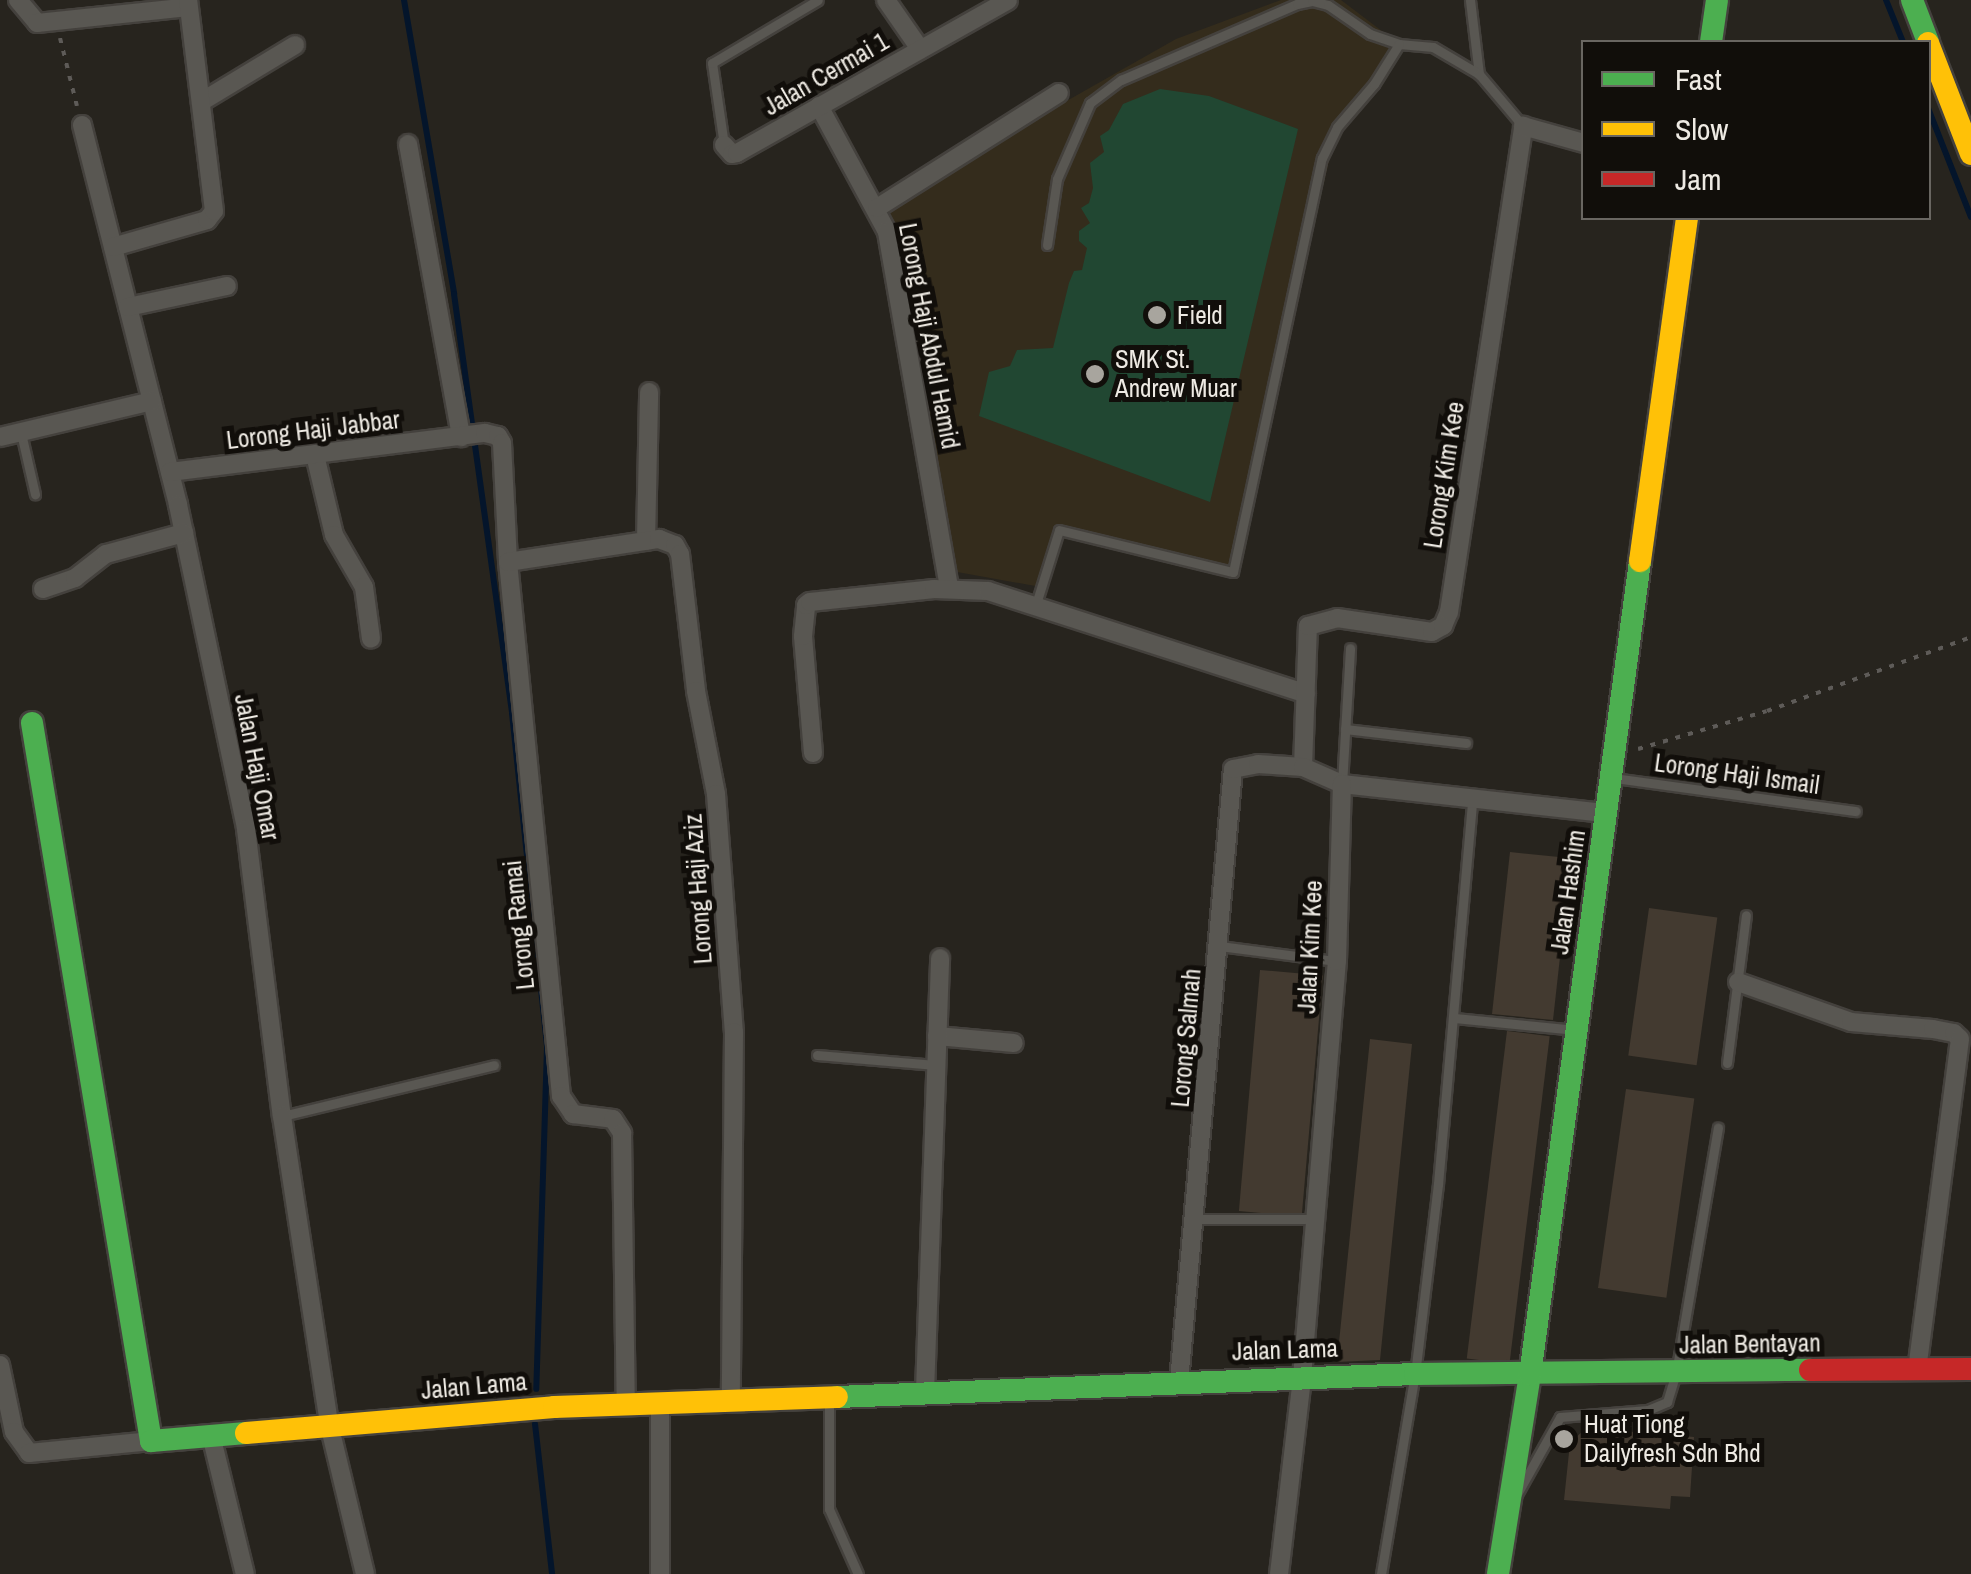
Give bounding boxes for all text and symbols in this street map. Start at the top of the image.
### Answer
street label: Jalan Cermai 1 [758,26,894,122]
legend [1581,40,1931,220]
text: Fast [1675,59,1722,99]
text: Slow [1675,109,1728,149]
text: Jam [1675,159,1721,199]
street label: Lorong Haji Abdul Hamid [892,220,966,452]
place label: Field [1177,300,1223,330]
marker: Field [1146,304,1168,326]
place label: SMK St. Andrew Muar [1115,345,1237,404]
marker: SMK St. Andrew Muar [1084,363,1106,385]
street label: Lorong Kim Kee [1418,399,1470,551]
street label: Lorong Haji Jabbar [225,404,401,456]
street label: Jalan Haji Omar [228,691,286,843]
street label: Lorong Haji Ismail [1653,748,1821,800]
street label: Lorong Haji Aziz [678,812,718,966]
street label: Jalan Hashim [1544,828,1592,956]
street label: Lorong Ramai [497,859,541,991]
street label: Jalan Kim Kee [1292,880,1328,1014]
street label: Lorong Salmah [1165,967,1207,1109]
street label: Jalan Bentayan [1679,1328,1821,1360]
street label: Jalan Lama [1232,1333,1338,1367]
street label: Jalan Lama [420,1366,528,1406]
place label: Huat Tiong Dailyfresh Sdn Bhd [1584,1410,1761,1469]
marker: Huat Tiong Dailyfresh Sdn Bhd [1553,1428,1575,1450]

